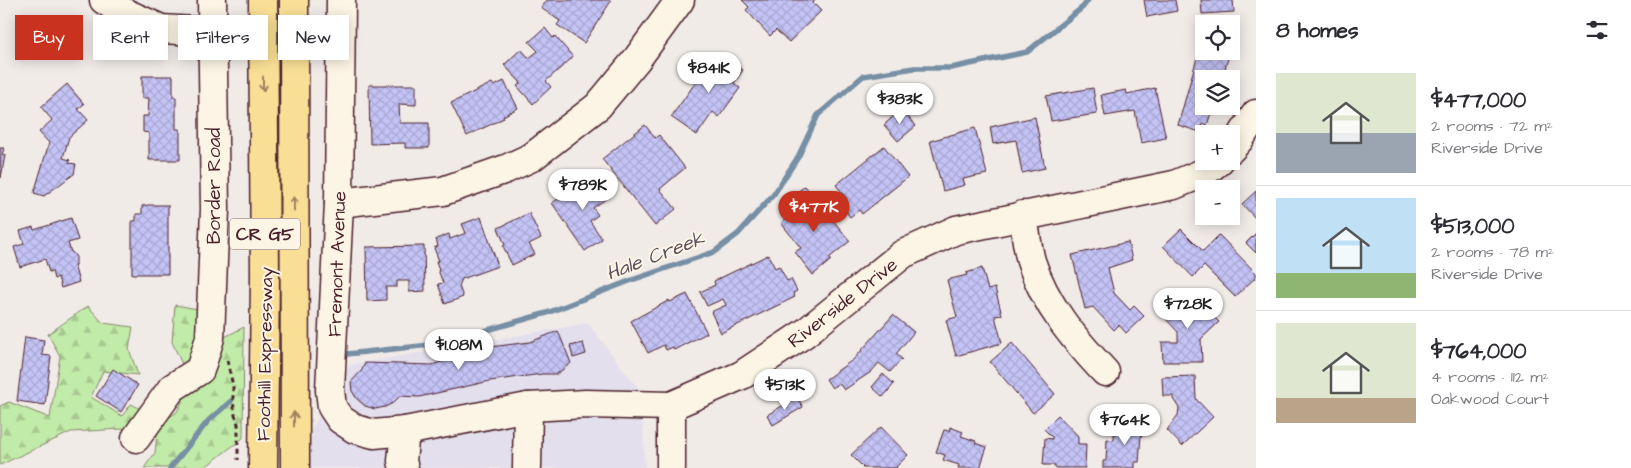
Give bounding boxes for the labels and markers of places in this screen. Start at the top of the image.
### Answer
pin: $841K [674,52,744,94]
pin: $383K [865,82,935,125]
pin: $789K [548,168,618,211]
pin: $477K [779,190,849,233]
pin: $728K [1153,288,1223,330]
pin: $1.08M [418,328,500,371]
pin: $513K [750,368,820,411]
pin: $764K [1090,404,1160,446]

